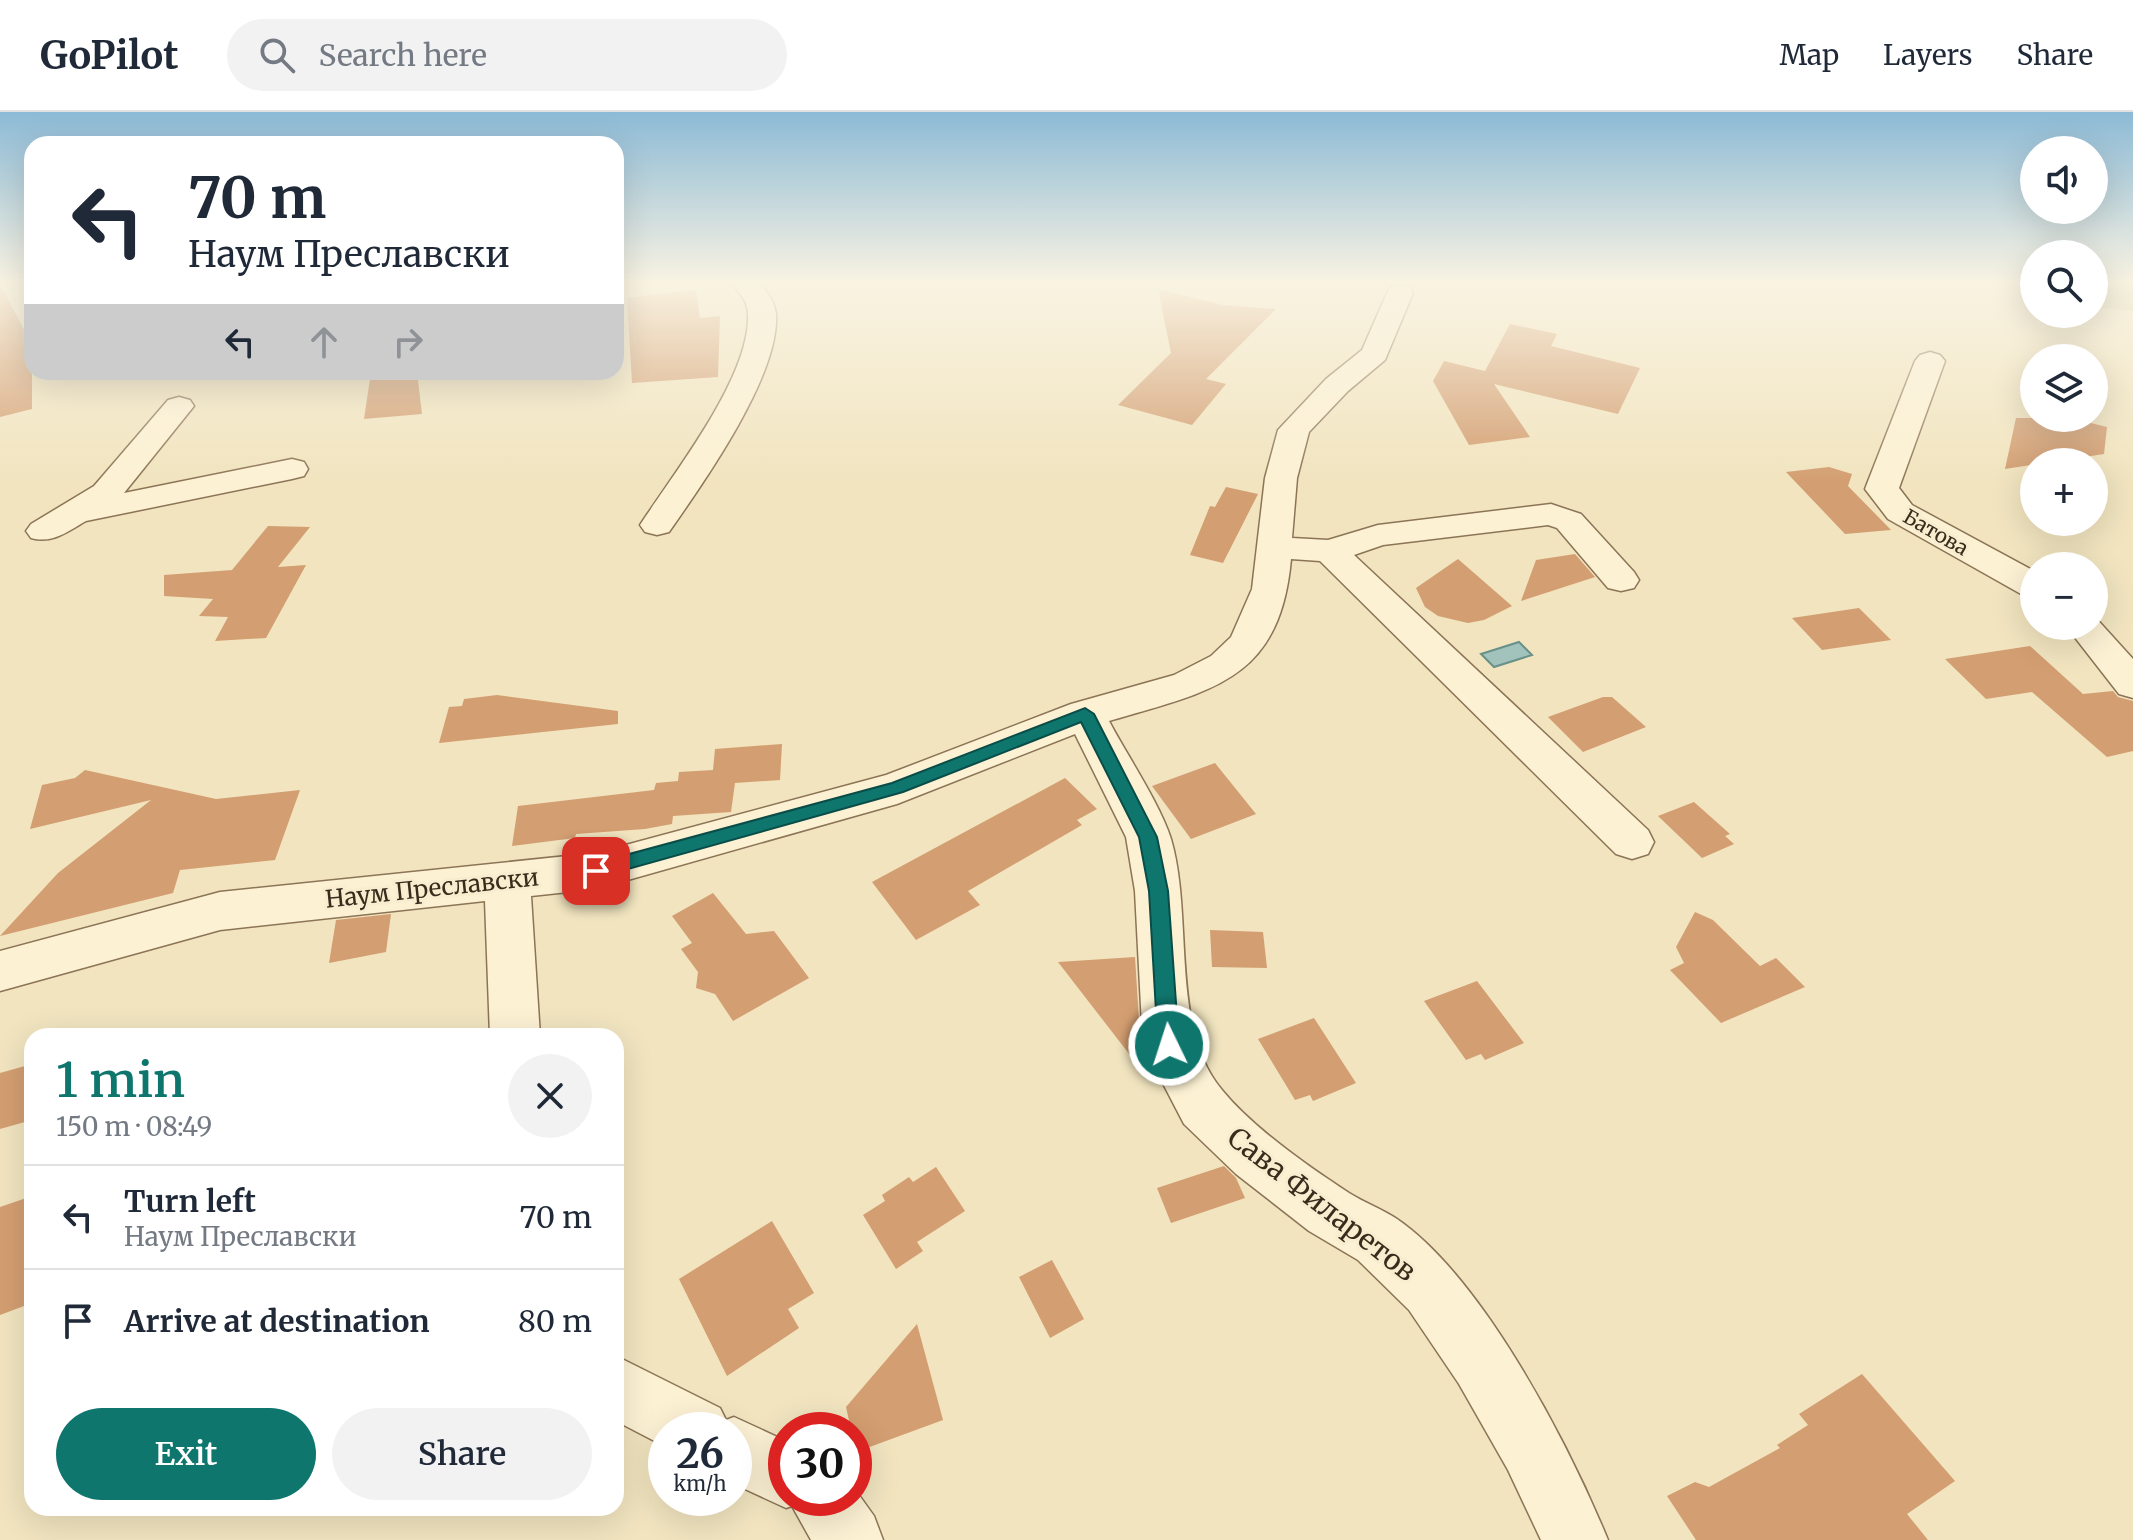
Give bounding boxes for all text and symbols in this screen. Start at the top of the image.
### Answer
search box [227,19,787,91]
text: GoPilot [40,32,179,79]
icon: search [255,33,299,77]
text: Search here [319,36,487,74]
text: Map [1779,37,1839,73]
text: Layers [1883,37,1972,73]
text: Share [2016,37,2093,73]
map controls [2020,136,2108,640]
button: sound [2020,136,2108,224]
text: 70 m [188,163,326,233]
icon: left [56,168,160,272]
text: Наум Преславски [188,232,510,277]
button: search [2020,240,2108,328]
icon: left [218,320,262,364]
icon: ahead [302,320,346,364]
icon: right [386,320,430,364]
button: layers [2020,344,2108,432]
button: + [2020,448,2108,536]
street label: Батова [1899,503,1973,561]
button: − [2020,552,2108,640]
pin [562,837,630,905]
icon: arrive [574,849,618,893]
street label: Наум Преславски [324,861,540,915]
position arrow [1127,1003,1211,1087]
text: 1 min [56,1050,185,1110]
button: close [508,1054,592,1138]
text: 150 m · 08:49 [56,1110,212,1143]
street label: Сава Филаретов [1220,1119,1424,1289]
text: Turn left [124,1182,256,1220]
icon: left [56,1195,100,1239]
text: 70 m [519,1198,592,1236]
text: Наум Преславски [124,1220,356,1253]
icon: arrive [56,1299,100,1343]
text: Arrive at destination [124,1302,430,1340]
text: 80 m [518,1302,592,1340]
button: Exit [56,1408,316,1500]
button: Share [332,1408,592,1500]
speed limit sign: 30 [768,1412,872,1516]
text: 26 [676,1429,724,1479]
text: km/h [674,1471,726,1496]

